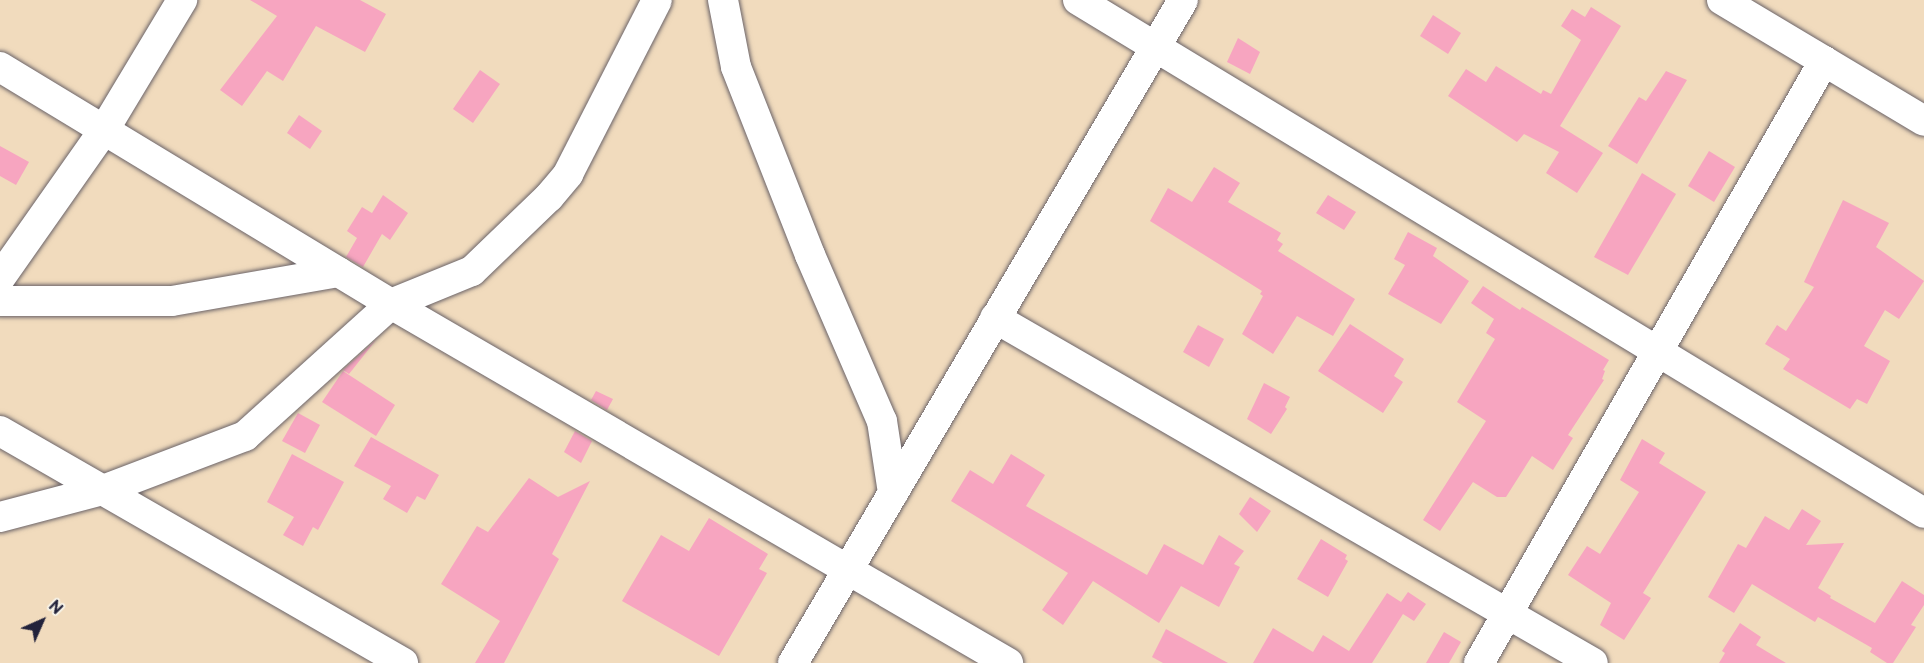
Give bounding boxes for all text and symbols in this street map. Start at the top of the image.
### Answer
north arrow [12,591,72,651]
text: N [44,597,66,619]

